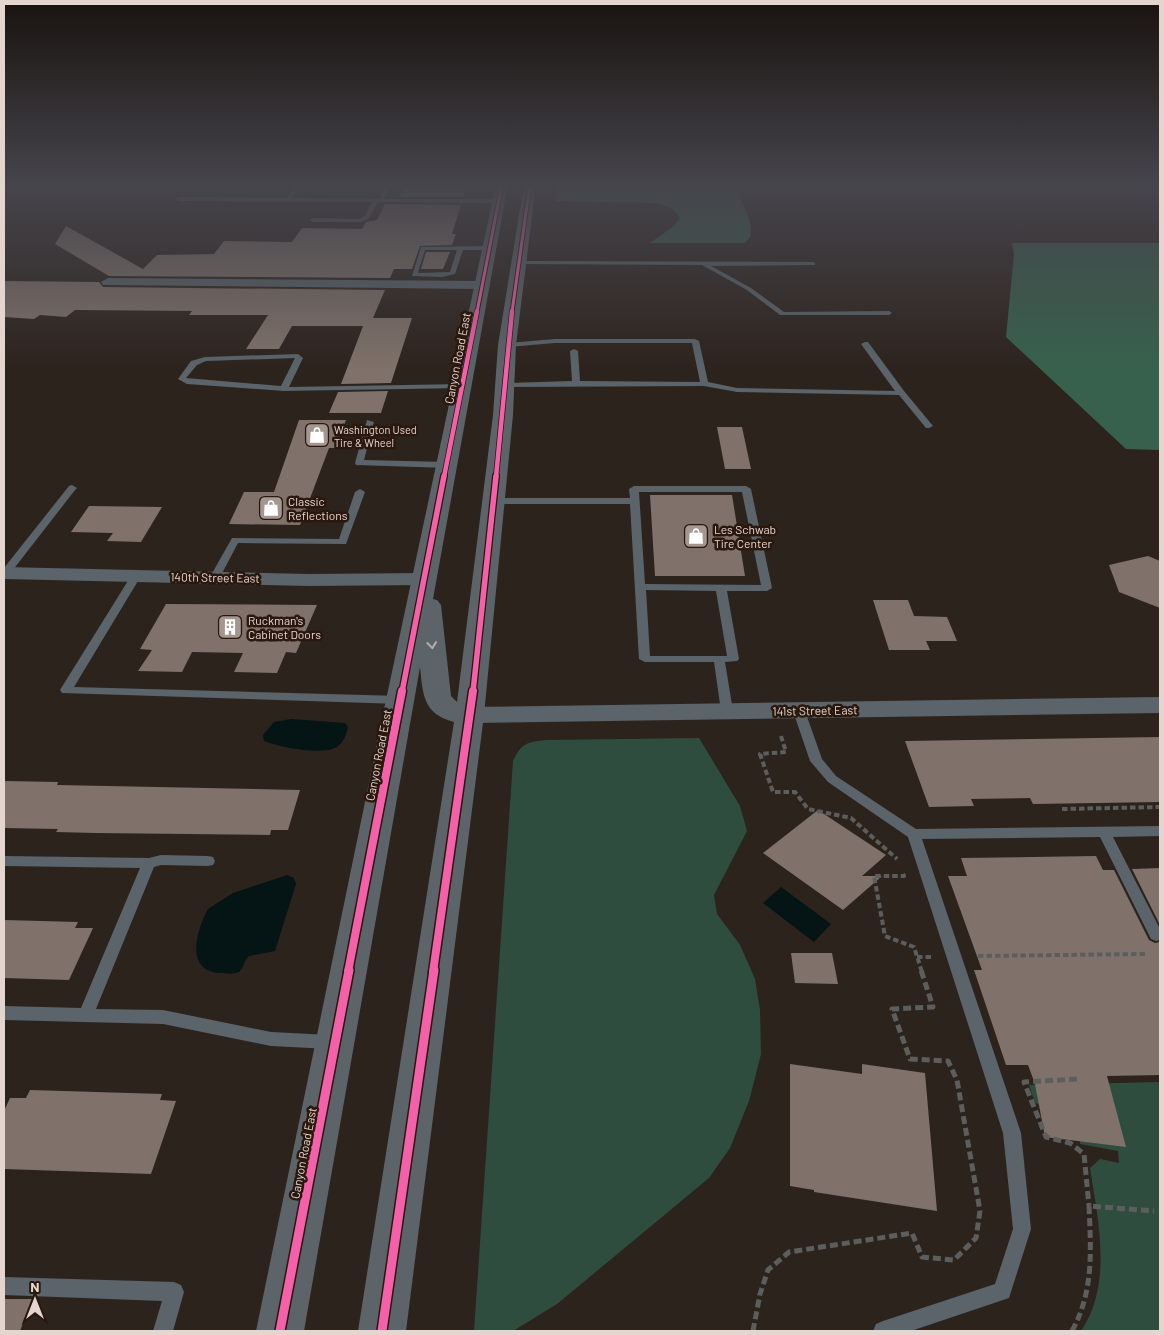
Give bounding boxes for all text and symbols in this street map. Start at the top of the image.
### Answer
street label: Canyon Road East [441,311,473,405]
shop icon: Washington Used Tire & Wheel [304,422,330,448]
place label: Washington Used Tire & Wheel [334,423,417,449]
place label: Classic Reflections [288,494,348,522]
shop icon: Classic Reflections [258,495,284,521]
place label: Les Schwab Tire Center [714,522,776,550]
shop icon: Les Schwab Tire Center [683,523,709,549]
street label: 140th Street East [170,569,260,585]
place label: Ruckman's Cabinet Doors [248,613,321,641]
building icon: Ruckman's Cabinet Doors [217,614,243,640]
one-way arrow [426,641,437,649]
street label: 141st Street East [772,702,858,718]
street label: Canyon Road East [362,708,394,802]
street label: Canyon Road East [287,1106,319,1200]
north arrow [10,1275,60,1325]
text: N [30,1278,40,1295]

